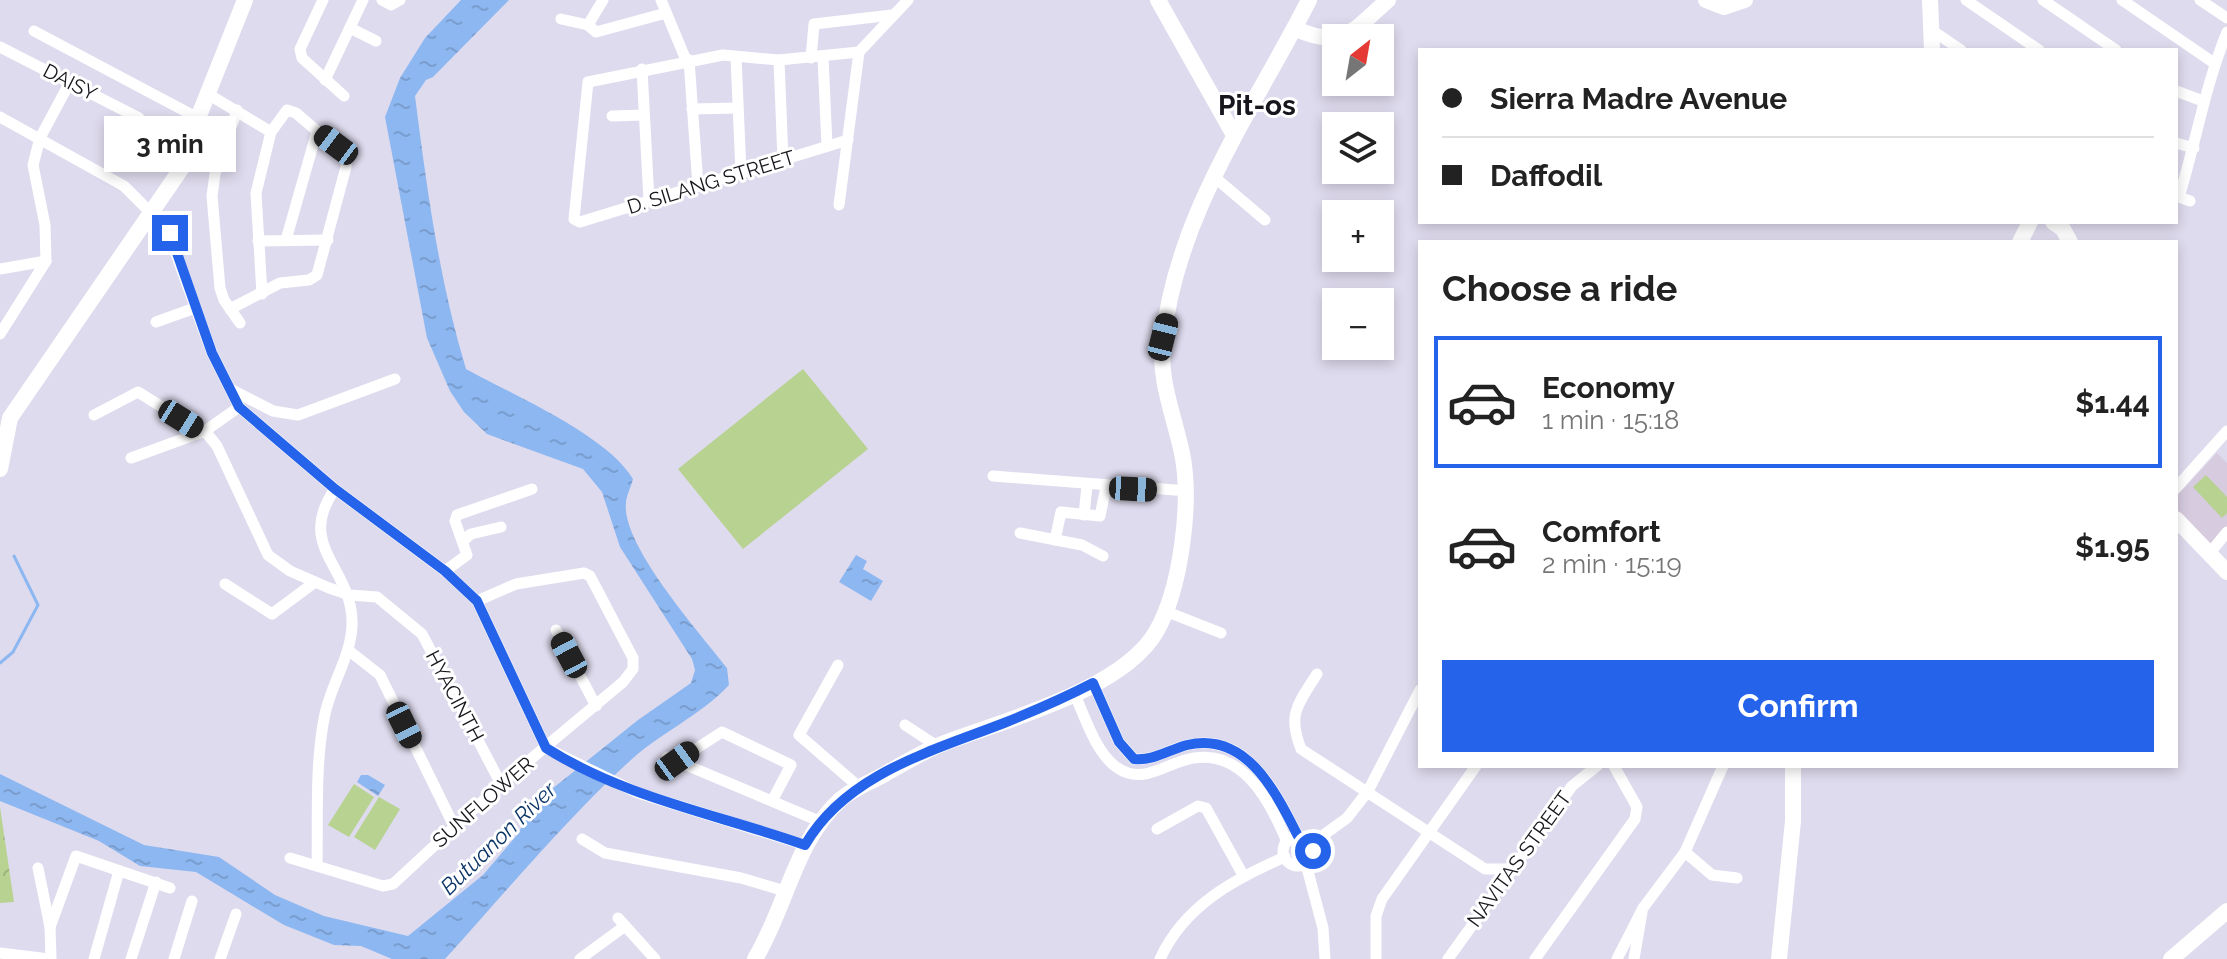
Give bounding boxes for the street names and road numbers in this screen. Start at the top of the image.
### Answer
street label: DAISY [39,58,101,106]
street label: D. SILANG STREET [624,145,798,219]
street label: HYACINTH [421,646,489,746]
street label: SUNFLOWER [428,752,538,852]
street label: NAVITAS STREET [1462,787,1576,931]

